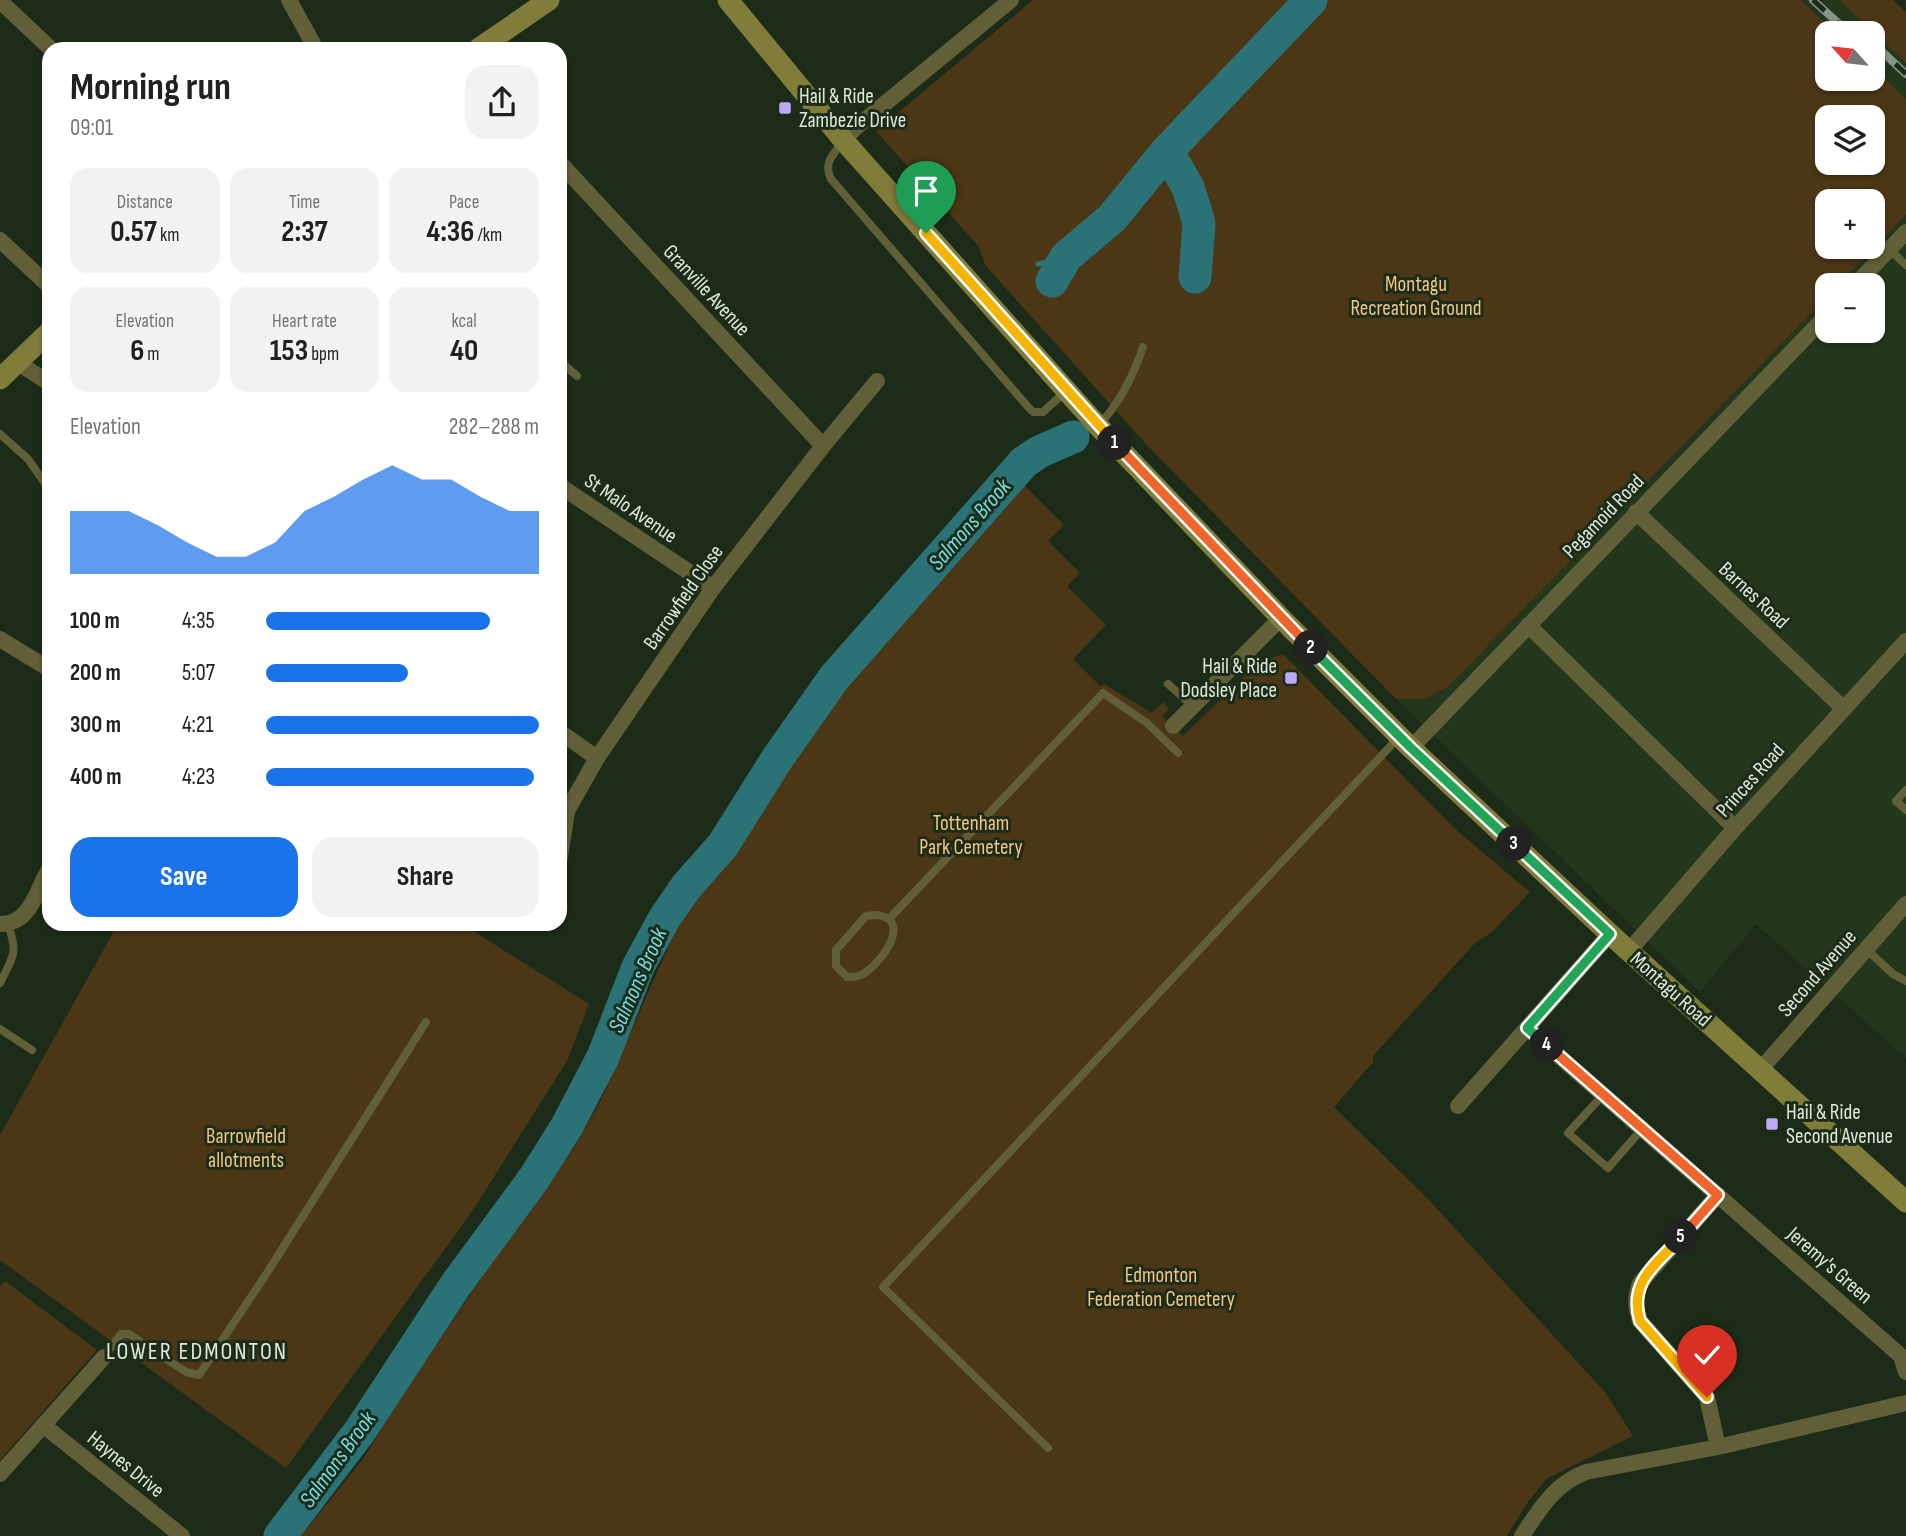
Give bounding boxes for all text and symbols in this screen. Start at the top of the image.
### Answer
north arrow [1815,21,1885,91]
map controls [1815,21,1885,343]
text: Morning run [70,65,231,110]
button: share [465,65,539,139]
place label: Hail & Ride Zambezie Drive [799,84,906,133]
marker: Hail & Ride Zambezie Drive [777,100,793,116]
button: layers [1815,105,1885,175]
text: 09:01 [70,114,113,142]
pin [896,161,956,233]
icon: arrive [907,172,945,210]
button: + [1815,189,1885,259]
text: Distance [117,191,173,214]
text: Time [289,191,320,214]
text: Pace [449,191,479,214]
text: 0.57 [110,214,157,250]
text: 2:37 [281,214,328,250]
text: 4:36 [426,214,474,250]
text: km [157,224,179,247]
text: /km [474,224,502,247]
street label: Granville Avenue [658,239,755,341]
park label: Montagu Recreation Ground [1350,272,1482,321]
button: − [1815,273,1885,343]
text: Elevation [116,310,174,333]
text: Heart rate [272,310,337,333]
text: kcal [452,310,477,333]
text: 6 [130,333,144,369]
text: 153 [270,333,308,369]
text: 40 [450,333,478,369]
text: m [144,343,160,366]
text: bpm [308,343,339,366]
text: Elevation [70,413,141,441]
text: 282–288 m [449,413,539,441]
pin: 1 [1098,426,1132,460]
text: 1 [1111,431,1118,454]
street label: St Malo Avenue [580,468,682,549]
street label: Pegamoid Road [1557,469,1649,563]
water label: Salmons Brook [923,472,1018,576]
street label: Barrowfield Close [638,540,729,654]
street label: Barnes Road [1713,557,1794,634]
text: 100 m [70,607,120,635]
text: 4:35 [182,607,215,635]
pin: 2 [1294,630,1328,666]
text: 2 [1306,636,1315,659]
place label: Hail & Ride Dodsley Place [1180,654,1277,703]
text: 200 m [70,659,121,687]
text: 5:07 [182,659,215,687]
marker: Hail & Ride Dodsley Place [1283,670,1299,686]
text: 300 m [70,711,121,739]
text: 4:21 [182,711,214,739]
street label: Princes Road [1711,738,1790,822]
text: 400 m [70,763,121,791]
text: 4:23 [182,763,215,791]
park label: Tottenham Park Cemetery [919,811,1023,860]
pin: 3 [1496,826,1532,862]
text: 3 [1509,832,1518,855]
button: Save [70,837,298,917]
button: Share [312,837,539,917]
water label: Salmons Brook [602,922,674,1037]
street label: Second Avenue [1773,925,1862,1022]
street label: Montagu Road [1625,947,1716,1032]
pin: 4 [1530,1028,1564,1062]
text: 4 [1542,1033,1551,1056]
place label: Hail & Ride Second Avenue [1786,1100,1893,1149]
marker: Hail & Ride Second Avenue [1764,1116,1780,1132]
park label: Barrowfield allotments [206,1124,286,1173]
pin: 5 [1664,1220,1698,1254]
street label: Jeremy's Green [1781,1221,1877,1309]
text: 5 [1676,1225,1685,1248]
park label: Edmonton Federation Cemetery [1087,1263,1235,1312]
pin [1677,1325,1737,1397]
icon: check [1688,1336,1726,1374]
district label: LOWER EDMONTON [106,1337,288,1366]
water label: Salmons Brook [294,1405,383,1513]
street label: Haynes Drive [82,1426,169,1503]

